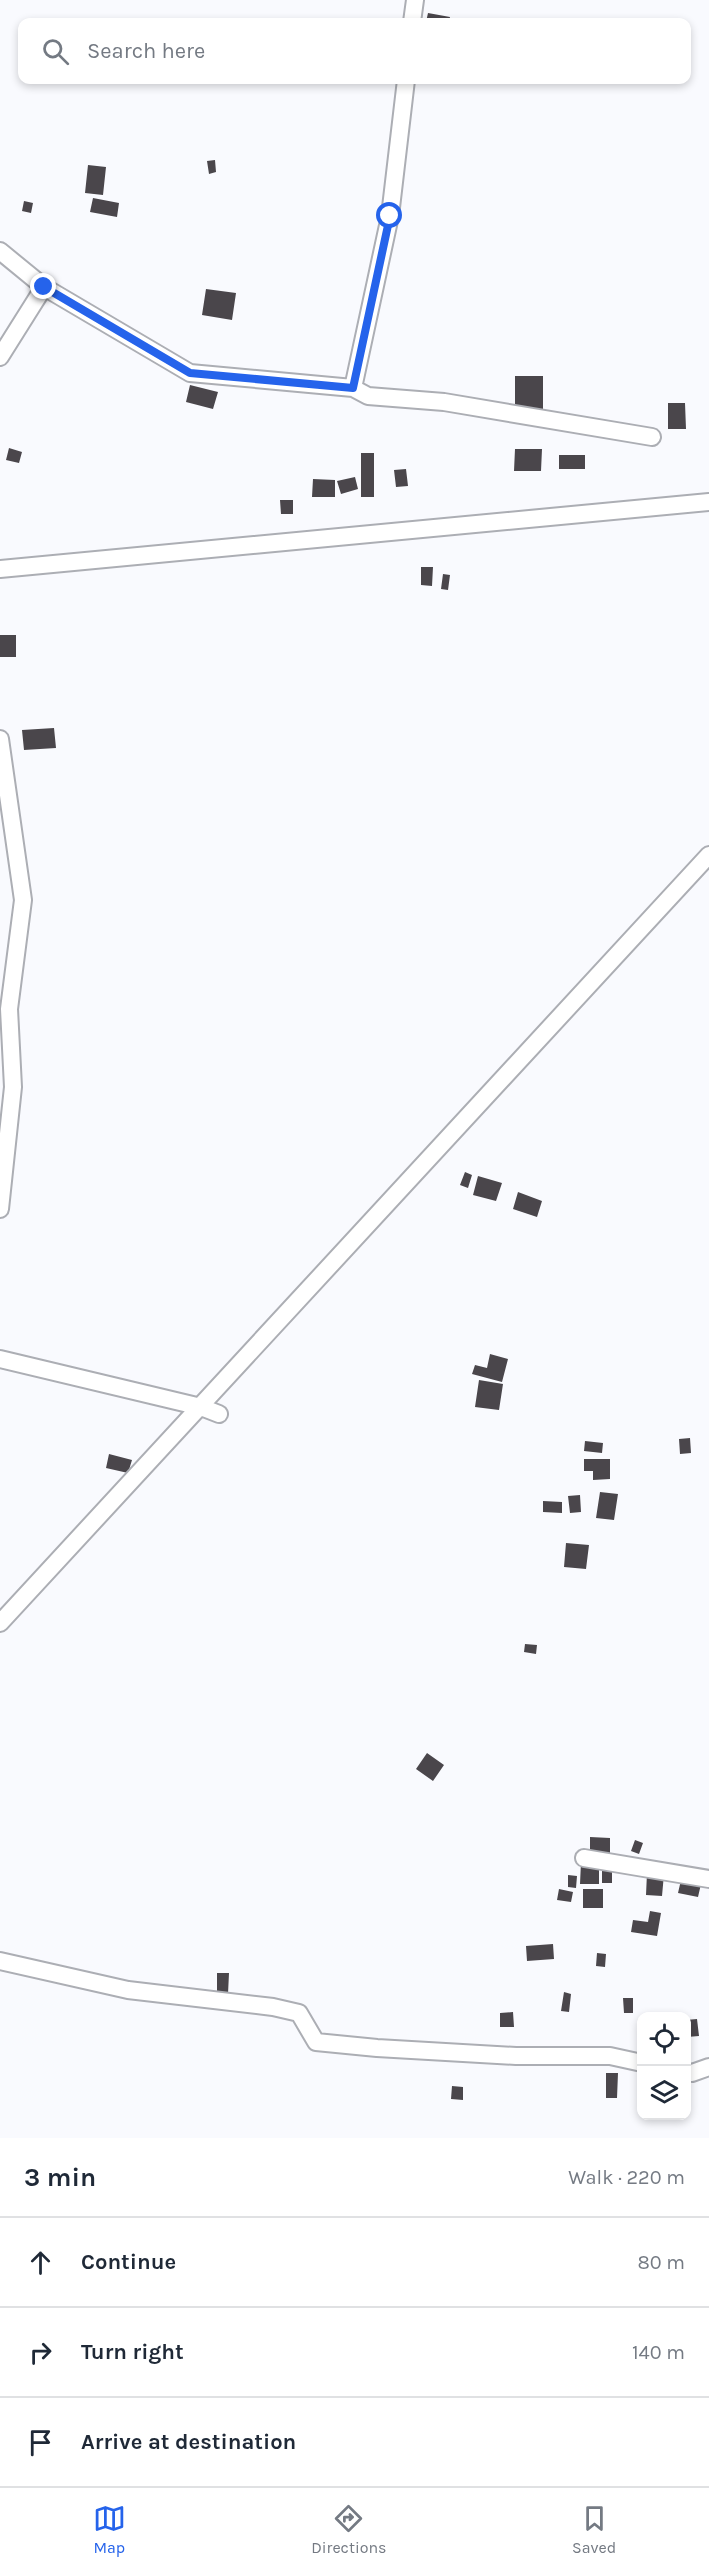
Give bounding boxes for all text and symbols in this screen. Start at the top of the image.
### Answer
search box [18,18,691,84]
icon: search [39,35,72,68]
text: Search here [87,38,205,64]
route start [376,202,402,228]
route end [30,273,56,299]
map controls [637,2012,691,2120]
button: locate [637,2012,691,2066]
button: layers [637,2066,691,2120]
text: 3 min [24,2162,96,2193]
text: Walk · 220 m [568,2166,685,2189]
icon: ahead [24,2246,57,2279]
text: Continue [81,2249,176,2275]
text: 80 m [637,2251,685,2274]
icon: right [24,2336,57,2369]
text: Turn right [81,2339,184,2365]
text: 140 m [632,2341,685,2364]
icon: arrive [24,2426,57,2459]
text: Arrive at destination [81,2429,296,2455]
tab: Map [93,2502,126,2557]
tab: Directions [311,2502,386,2557]
tab: Saved [572,2502,616,2557]

